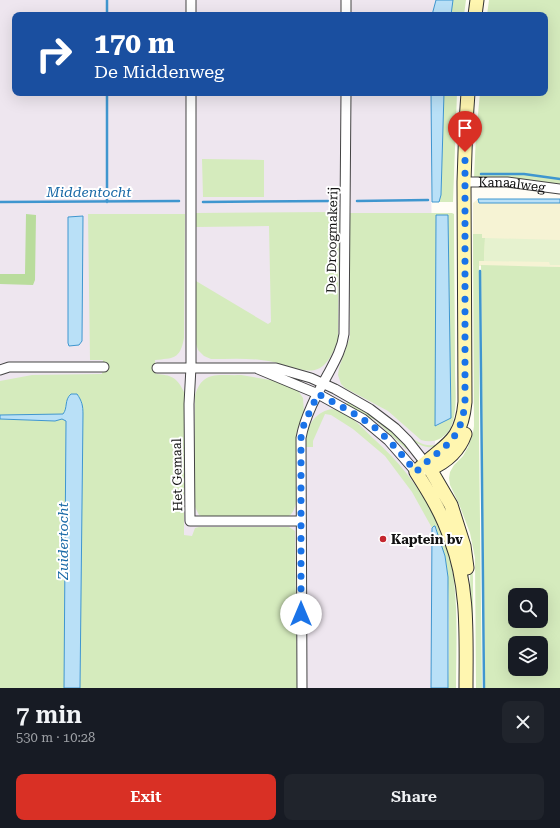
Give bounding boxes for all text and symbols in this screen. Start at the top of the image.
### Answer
text: 170 m [94,27,175,60]
icon: right [28,28,80,80]
text: De Middenweg [94,61,224,82]
pin [448,111,482,152]
icon: arrive [454,117,476,139]
street label: Kanaalweg [478,175,547,195]
water label: Middentocht [45,184,132,200]
street label: De Droogmakerij [324,187,340,293]
street label: Het Gemaal [169,438,185,512]
water label: Zuidertocht [55,501,71,581]
place label: Kaptein bv [391,532,463,547]
marker: Kaptein bv [378,534,388,544]
map controls [508,588,548,676]
button: search [508,588,548,628]
position arrow [280,593,322,635]
button: layers [508,636,548,676]
text: 7 min [16,701,82,729]
button: close [502,701,544,743]
text: 530 m · 10:28 [16,730,95,745]
button: Exit [16,774,276,820]
button: Share [284,774,544,820]

